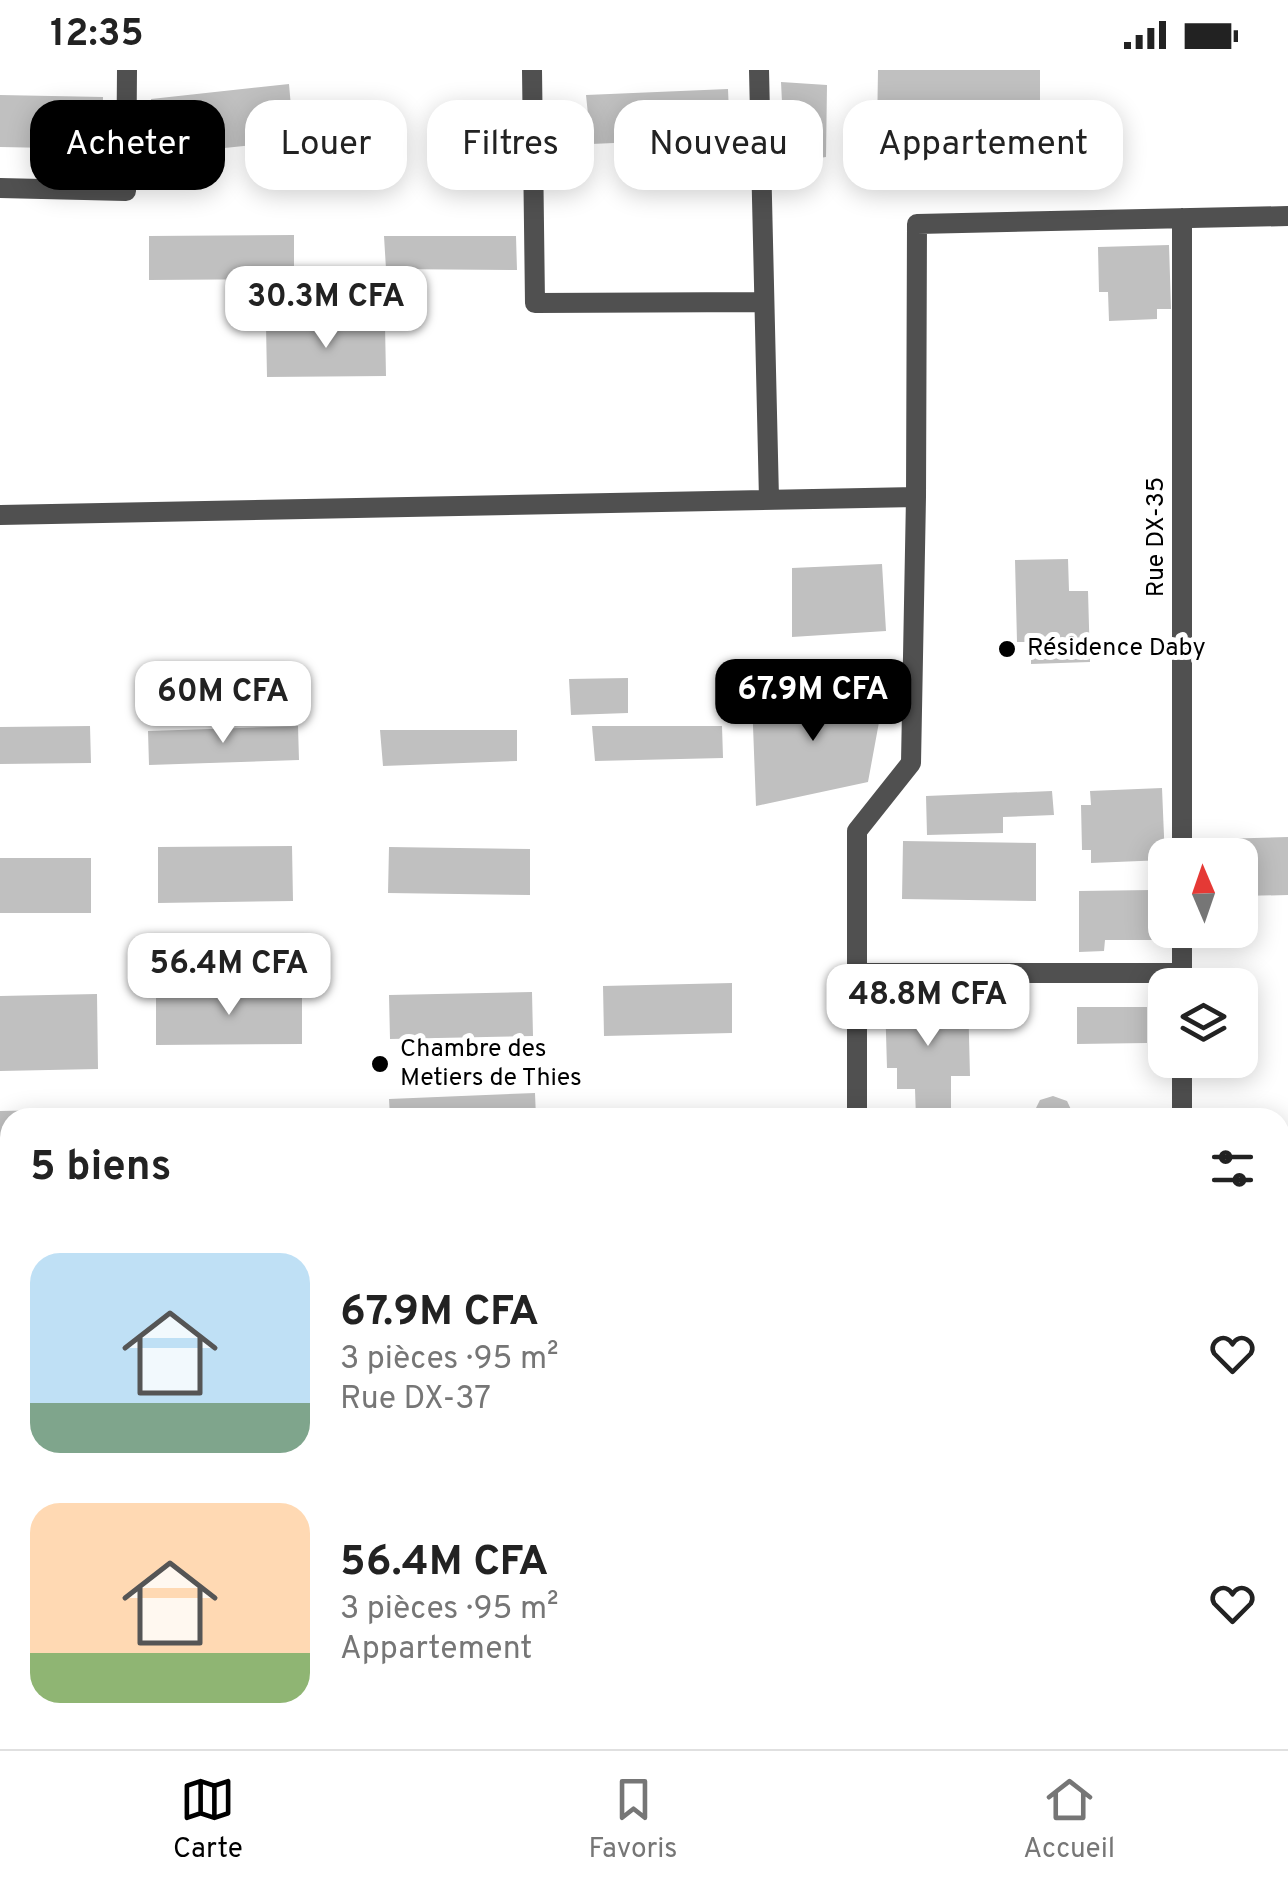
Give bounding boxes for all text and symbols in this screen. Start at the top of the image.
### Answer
text: 12:35 [50,11,144,60]
chip: Acheter [30,100,225,190]
chip: Louer [245,100,407,190]
chip: Filtres [427,100,594,190]
chip: Nouveau [614,100,823,190]
chip: Appartement [843,100,1123,190]
pin: 30.3M CFA [212,266,440,351]
text: 30.3M CFA [247,278,405,318]
street label: Rue DX-35 [1141,477,1173,597]
place label: Résidence Daby [1027,633,1206,665]
marker: Résidence Daby [996,638,1018,660]
pin: 67.9M CFA [699,659,927,744]
pin: 60M CFA [131,661,315,746]
text: 67.9M CFA [737,671,889,711]
text: 60M CFA [157,673,289,713]
north arrow [1148,838,1258,948]
map controls [1148,838,1258,1078]
pin: 56.4M CFA [115,933,343,1018]
text: 56.4M CFA [150,945,308,985]
pin: 48.8M CFA [814,964,1042,1049]
button: layers [1148,968,1258,1078]
text: 48.8M CFA [849,976,1007,1016]
place label: Chambre des Metiers de Thies [400,1034,582,1095]
marker: Chambre des Metiers de Thies [369,1053,391,1075]
icon: filters [1205,1141,1260,1196]
text: 5 biens [30,1142,171,1195]
text: 67.9M CFA [340,1287,539,1340]
icon: home [110,1293,230,1413]
icon: heart [1205,1326,1260,1381]
text: 3 pièces · 95 m² [340,1340,559,1380]
text: Rue DX-37 [340,1380,491,1420]
text: 56.4M CFA [340,1537,548,1590]
icon: home [110,1543,230,1663]
icon: heart [1205,1576,1260,1631]
text: 3 pièces · 95 m² [340,1590,559,1630]
text: Appartement [340,1630,532,1670]
tab: Carte [173,1772,243,1868]
tab: Favoris [589,1772,677,1868]
tab: Accueil [1023,1772,1115,1868]

